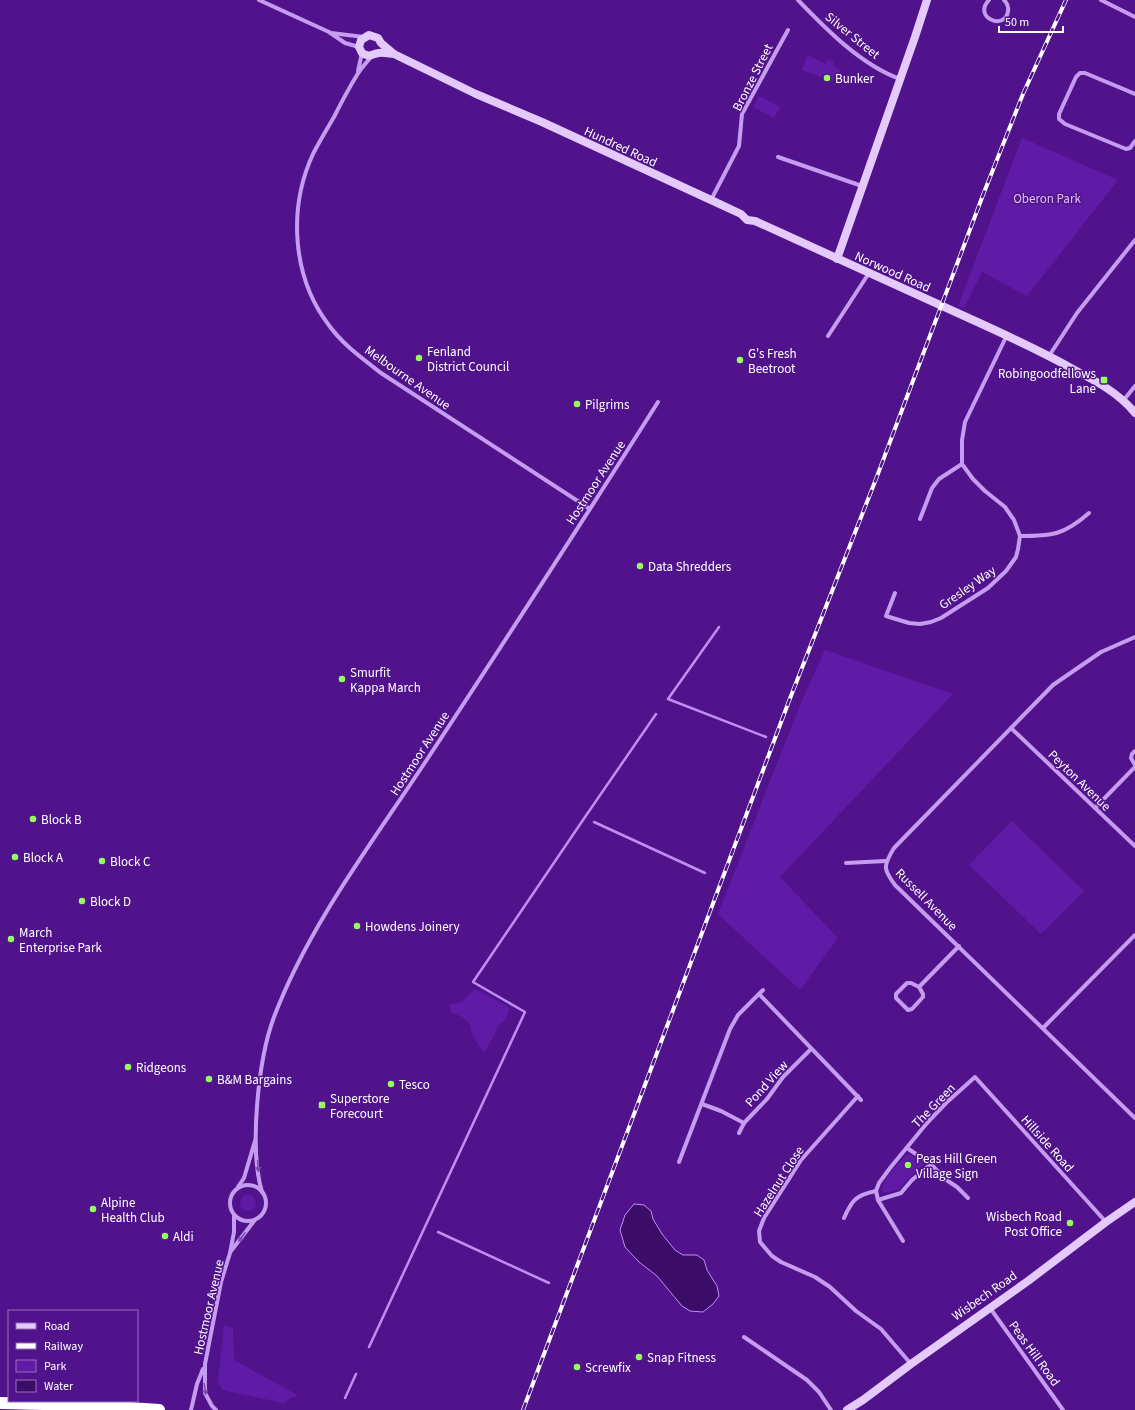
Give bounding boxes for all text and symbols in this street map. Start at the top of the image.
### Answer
street label: Silver Street [821,8,884,64]
scale bar [999,8,1063,34]
text: 50 m [1005,14,1029,31]
street label: Bronze Street [728,40,778,114]
place label: Bunker [835,70,874,88]
marker: Bunker [822,73,832,83]
street label: Hundred Road [581,122,660,172]
park label: Oberon Park [1013,190,1081,208]
street label: Norwood Road [852,247,933,297]
street label: Melbourne Avenue [361,341,454,414]
place label: Fenland District Council [427,343,509,376]
place label: G's Fresh Beetroot [748,345,797,378]
marker: Fenland District Council [414,353,424,363]
marker: G's Fresh Beetroot [735,355,745,365]
place label: Robingoodfellows Lane [998,365,1097,398]
marker: Robingoodfellows Lane [1099,375,1109,385]
place label: Pilgrims [585,396,630,414]
marker: Pilgrims [572,399,582,409]
street label: Hostmoor Avenue [562,437,630,528]
place label: Data Shredders [648,558,732,576]
marker: Data Shredders [635,561,645,571]
street label: Gresley Way [936,562,1000,614]
place label: Smurfit Kappa March [350,664,421,697]
marker: Smurfit Kappa March [337,674,347,684]
street label: Hostmoor Avenue [386,708,454,799]
street label: Peyton Avenue [1044,746,1115,815]
place label: Block B [41,811,82,829]
marker: Block B [28,814,38,824]
place label: Block A [23,849,64,867]
marker: Block A [10,852,20,862]
place label: Block C [110,853,150,871]
marker: Block C [97,856,107,866]
street label: Russell Avenue [891,865,961,935]
place label: Block D [90,893,131,911]
marker: Block D [77,896,87,906]
place label: Howdens Joinery [365,918,460,936]
marker: Howdens Joinery [352,921,362,931]
place label: March Enterprise Park [19,924,102,957]
marker: March Enterprise Park [6,934,16,944]
street label: Pond View [741,1056,793,1111]
place label: Ridgeons [136,1059,187,1077]
marker: Ridgeons [123,1062,133,1072]
place label: B&M Bargains [217,1071,292,1089]
marker: B&M Bargains [204,1074,214,1084]
place label: Tesco [399,1076,430,1094]
marker: Tesco [386,1079,396,1089]
street label: The Green [908,1079,959,1132]
place label: Superstore Forecourt [330,1090,389,1123]
marker: Superstore Forecourt [317,1100,327,1110]
street label: Hillside Road [1017,1111,1078,1176]
street label: Hazelnut Close [749,1143,808,1220]
place label: Peas Hill Green Village Sign [916,1150,997,1183]
one-way arrow [254,1160,261,1172]
marker: Peas Hill Green Village Sign [903,1160,913,1170]
place label: Alpine Health Club [101,1194,165,1227]
marker: Alpine Health Club [88,1204,98,1214]
place label: Wisbech Road Post Office [986,1208,1062,1241]
marker: Wisbech Road Post Office [1065,1218,1075,1228]
place label: Aldi [173,1228,194,1246]
marker: Aldi [160,1231,170,1241]
one-way arrow [238,1232,246,1242]
street label: Hostmoor Avenue [189,1258,229,1357]
street label: Wisbech Road [948,1267,1021,1325]
legend [8,1310,138,1402]
street label: Peas Hill Road [1004,1317,1064,1390]
text: Road [44,1318,70,1335]
text: Railway [44,1338,83,1355]
place label: Snap Fitness [647,1349,716,1367]
marker: Snap Fitness [634,1352,644,1362]
text: Park [44,1358,66,1375]
place label: Screwfix [585,1359,631,1377]
marker: Screwfix [572,1362,582,1372]
text: Water [44,1378,74,1395]
one-way arrow [202,1383,208,1395]

